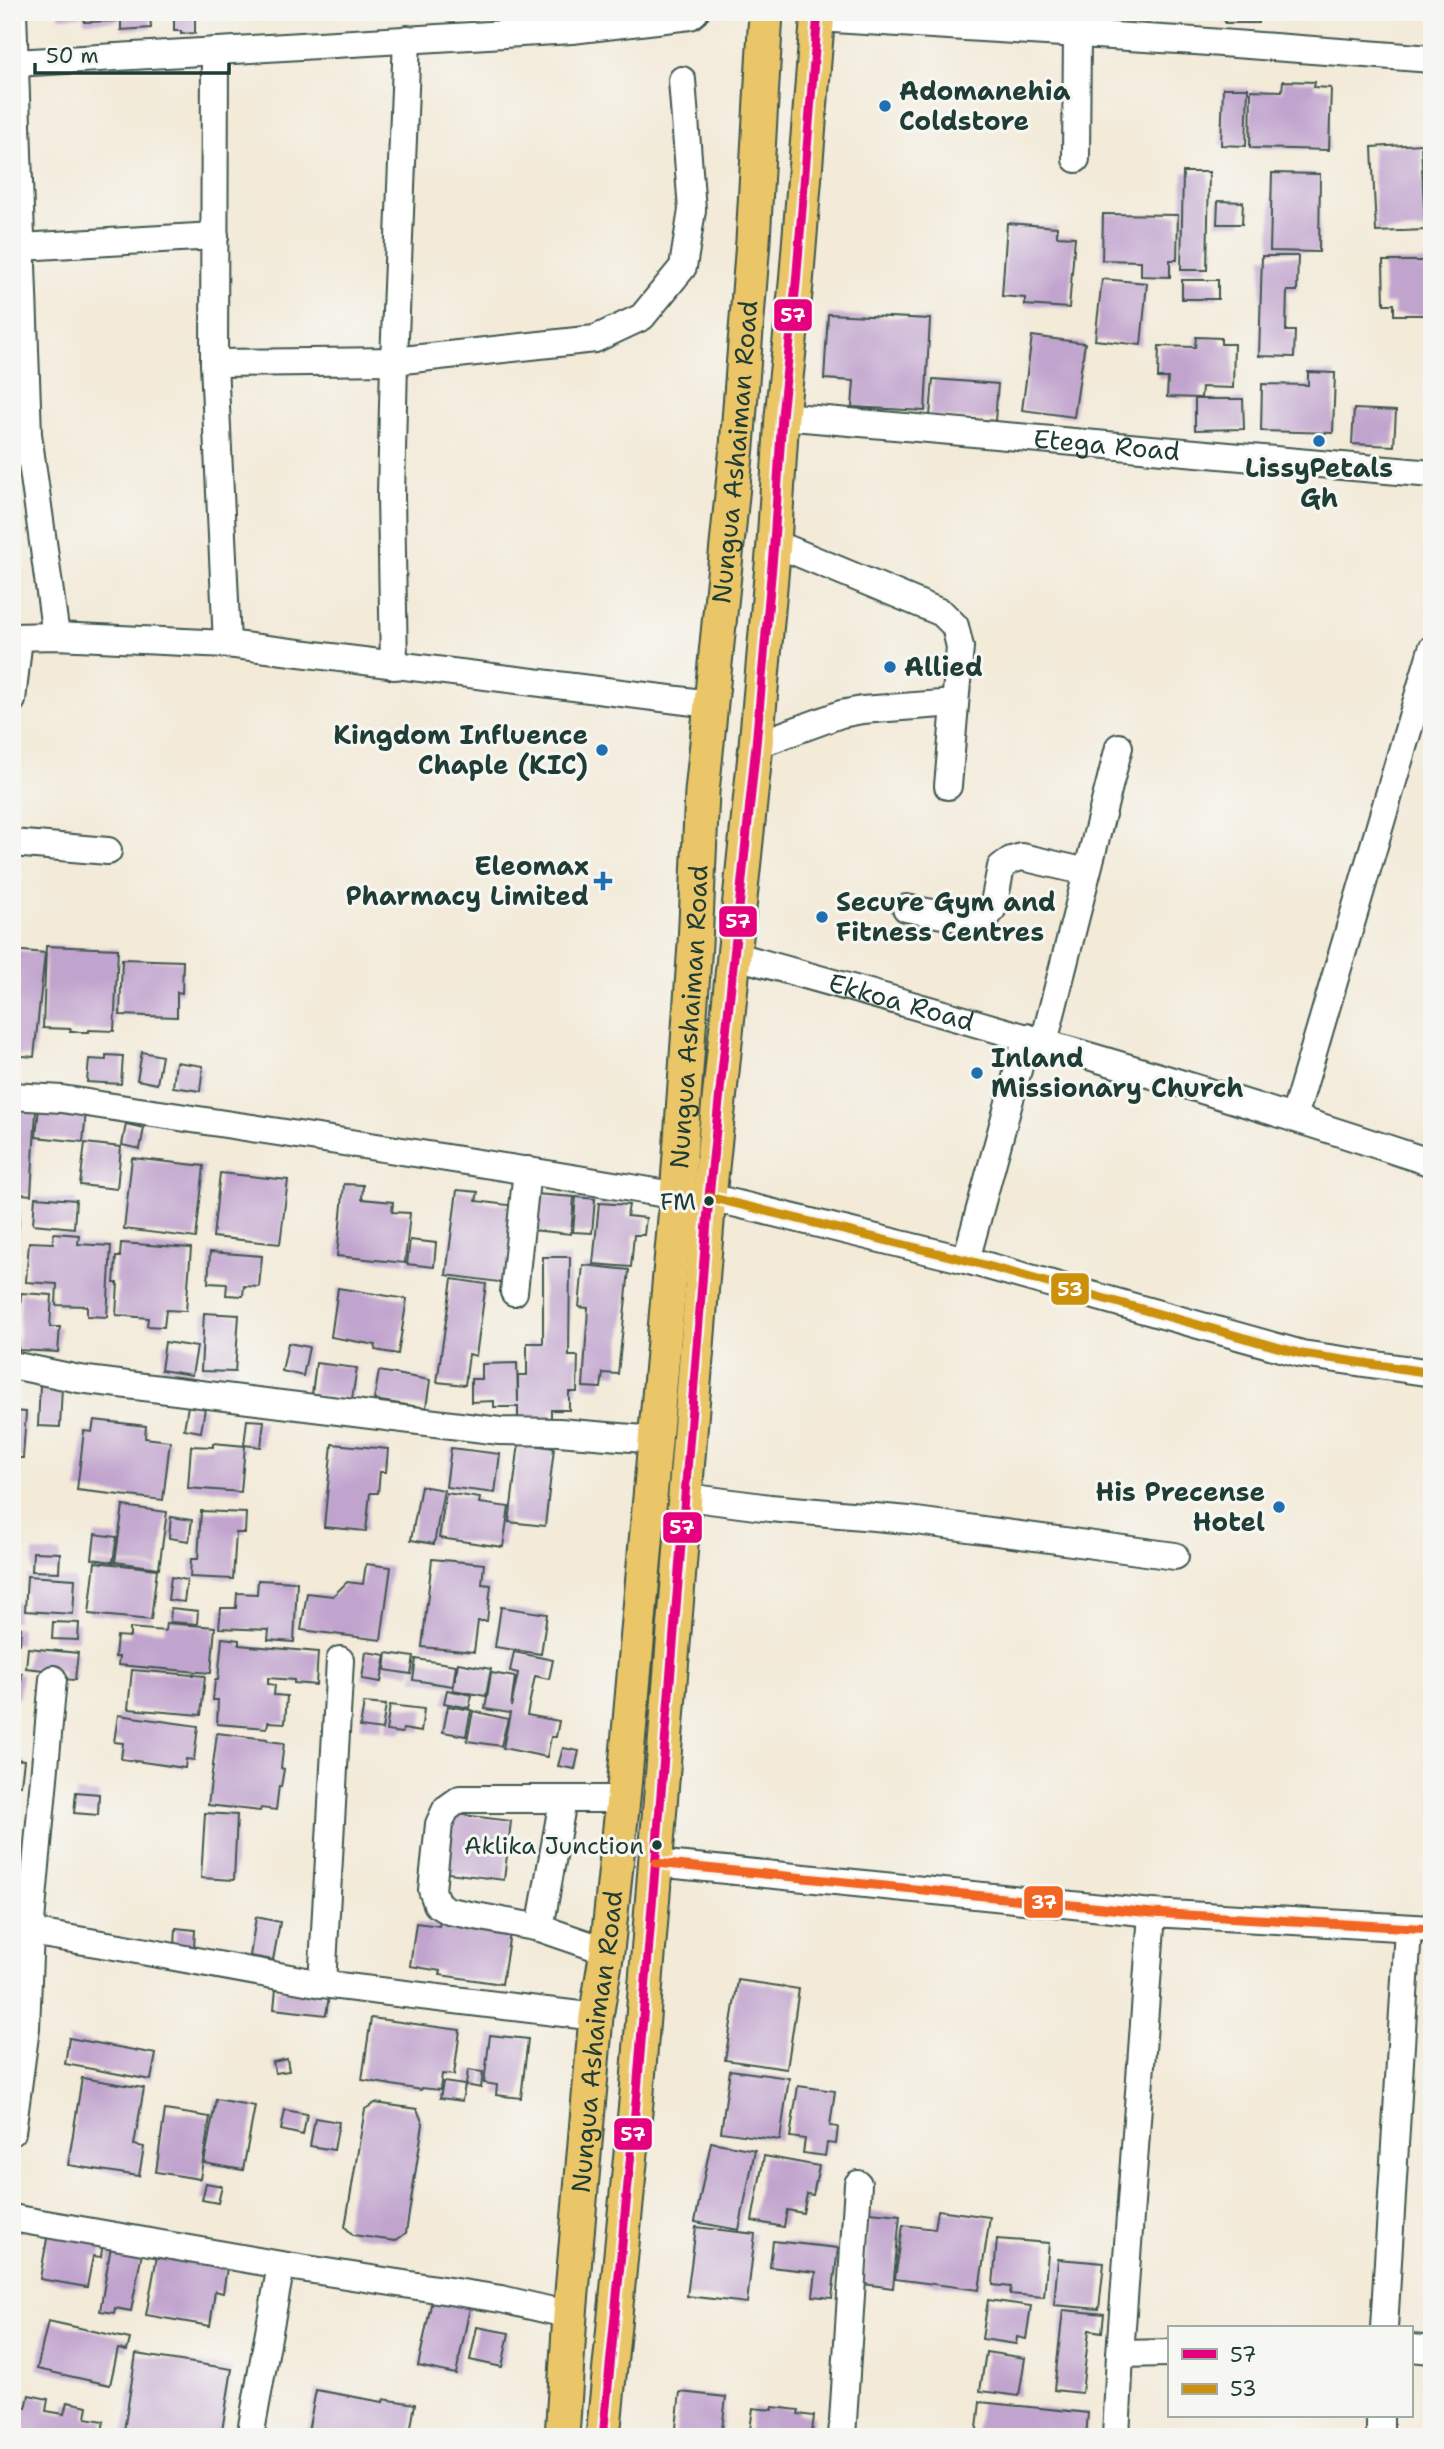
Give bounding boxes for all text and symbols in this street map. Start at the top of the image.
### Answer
scale bar [35,32,229,76]
text: 50 m [46,42,99,70]
place label: Adomanehia Coldstore [899,73,1071,138]
marker: Adomanehia Coldstore [877,98,893,114]
line badge: 57 [773,298,813,332]
street label: Nungua Ashaiman Road [703,299,765,605]
text: 57 [781,303,805,328]
street label: Etega Road [1032,421,1181,468]
marker: LissyPetals Gh [1311,433,1327,449]
place label: LissyPetals Gh [1245,450,1393,515]
place label: Allied [904,649,983,684]
marker: Allied [882,659,898,675]
place label: Kingdom Influence Chaple (KIC) [333,717,588,782]
marker: Kingdom Influence Chaple (KIC) [594,742,610,758]
place label: Eleomax Pharmacy Limited [346,848,589,913]
street label: Nungua Ashaiman Road [661,864,716,1170]
marker: Eleomax Pharmacy Limited [595,873,611,889]
place label: Secure Gym and Fitness Centres [836,884,1056,949]
line badge: 57 [718,905,758,938]
text: 57 [726,909,750,934]
marker: Secure Gym and Fitness Centres [814,909,830,925]
street label: Ekkoa Road [825,965,979,1039]
place label: Inland Missionary Church [991,1040,1244,1105]
marker: Inland Missionary Church [969,1065,985,1081]
place label: FM [660,1186,696,1218]
marker: FM [702,1194,716,1208]
line badge: 53 [1050,1272,1090,1306]
text: 53 [1058,1277,1082,1302]
place label: His Precense Hotel [1096,1474,1265,1539]
marker: His Precense Hotel [1271,1499,1287,1515]
line badge: 57 [662,1511,703,1544]
text: 57 [670,1515,694,1540]
place label: Aklika Junction [464,1830,644,1862]
marker: Aklika Junction [650,1838,664,1852]
line badge: 37 [1023,1885,1064,1919]
street label: Nungua Ashaiman Road [563,1888,630,2195]
text: 37 [1031,1890,1057,1915]
line badge: 57 [613,2117,653,2151]
text: 57 [621,2122,645,2147]
legend [1168,2326,1412,2418]
text: 57 [1230,2341,1257,2369]
text: 53 [1230,2375,1257,2403]

